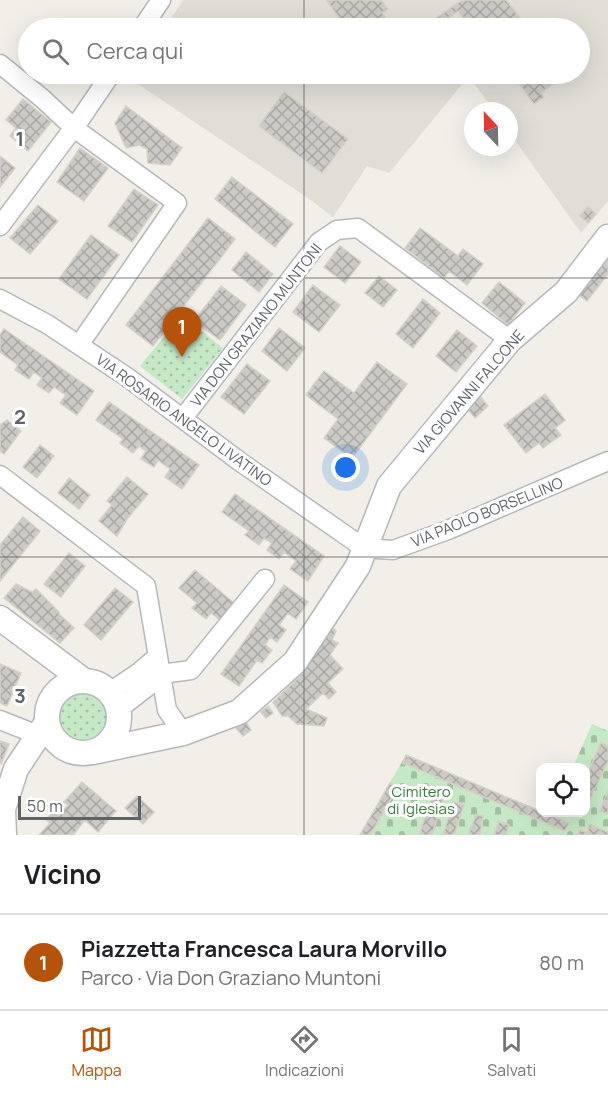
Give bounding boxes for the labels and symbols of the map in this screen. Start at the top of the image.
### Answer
north arrow [464,102,518,156]
text: 1 [16,125,24,152]
street label: VIA DON GRAZIANO MUNTONI [186,239,326,411]
pin: 1 [162,308,201,357]
street label: VIA GIOVANNI FALCONE [409,325,529,459]
street label: VIA ROSARIO ANGELO LIVATINO [92,349,276,491]
text: 2 [14,403,26,430]
your location [331,453,360,482]
street label: VIA PAOLO BORSELLINO [408,472,566,552]
text: 3 [14,682,26,709]
park label: Cimitero di Iglesias [387,781,455,819]
scale bar [18,793,141,820]

